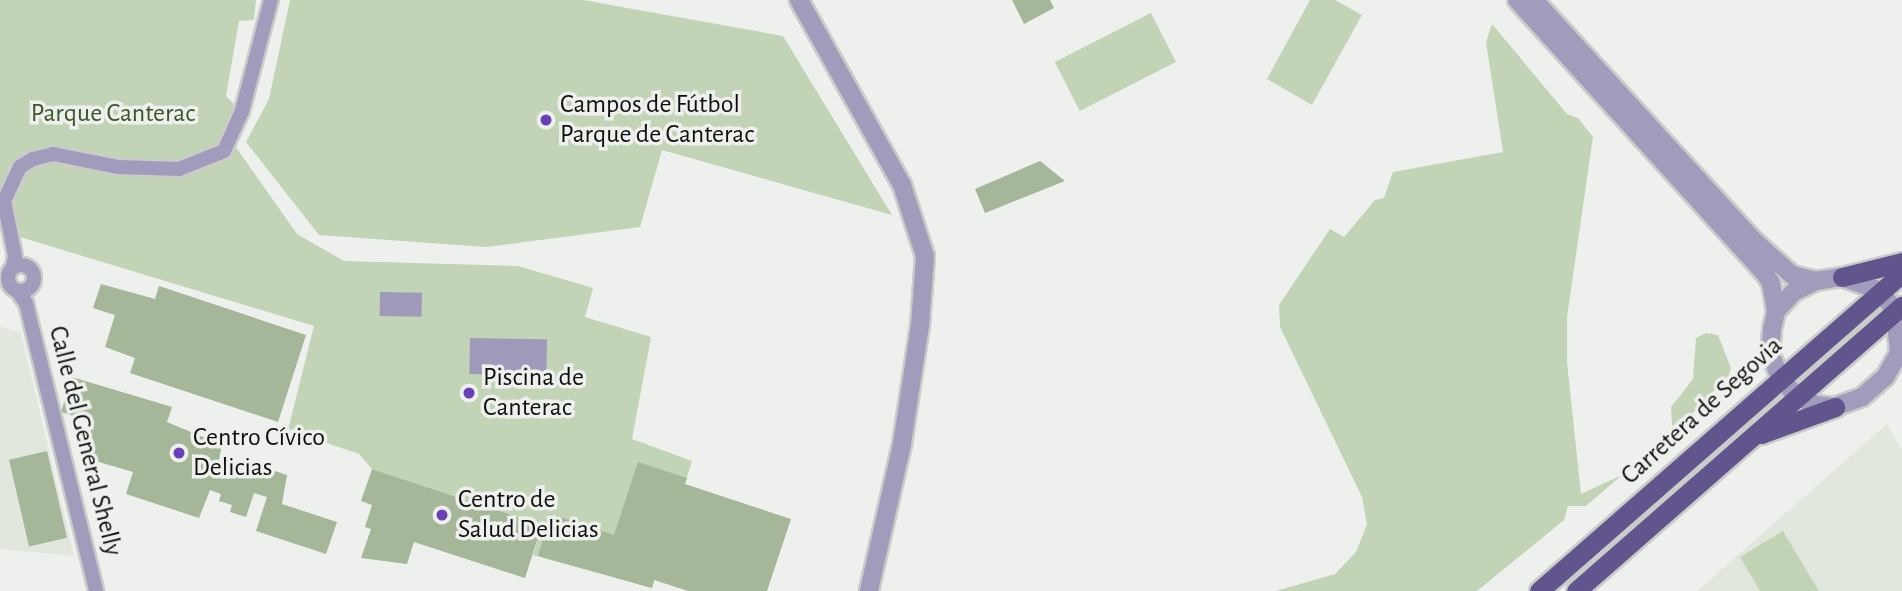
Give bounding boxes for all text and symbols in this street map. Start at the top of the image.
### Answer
place label: Campos de Fútbol Parque de Canterac [560,89,754,150]
park label: Parque Canterac [31,98,195,130]
marker: Campos de Fútbol Parque de Canterac [538,112,554,128]
street label: Calle del General Shelly [41,323,129,559]
street label: Carretera de Segovia [1615,330,1789,492]
place label: Piscina de Canterac [483,362,584,424]
marker: Piscina de Canterac [461,385,477,401]
place label: Centro Cívico Delicias [193,422,325,484]
marker: Centro Cívico Delicias [171,445,187,461]
place label: Centro de Salud Delicias [458,484,599,546]
marker: Centro de Salud Delicias [432,505,452,525]

